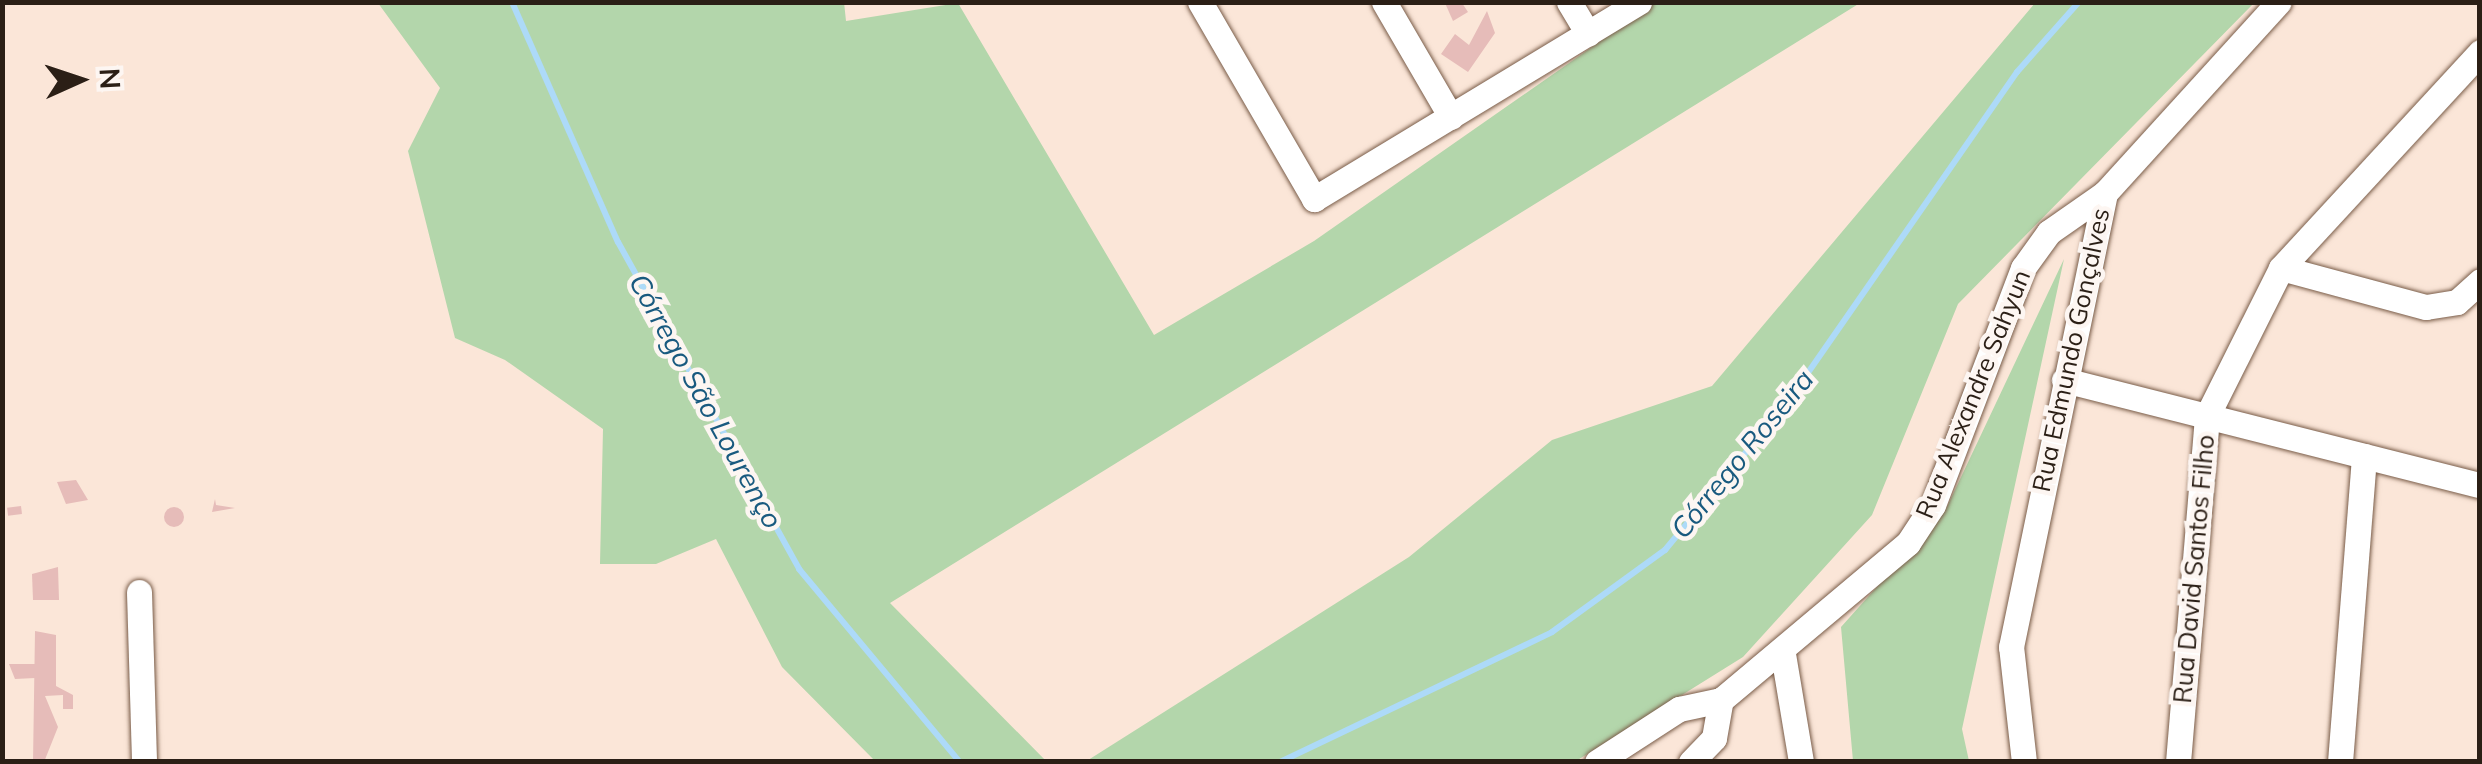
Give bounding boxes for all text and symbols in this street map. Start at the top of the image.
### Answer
north arrow [30,30,130,130]
text: N [92,67,128,90]
street label: Rua Edmundo Gonçalves [2026,205,2116,495]
street label: Rua Alexandre Sahyun [1909,265,2037,523]
water label: Córrego São Lourenço [622,268,790,534]
water label: Córrego Roseira [1664,363,1820,545]
street label: Rua David Santos Filho [2167,433,2221,705]

